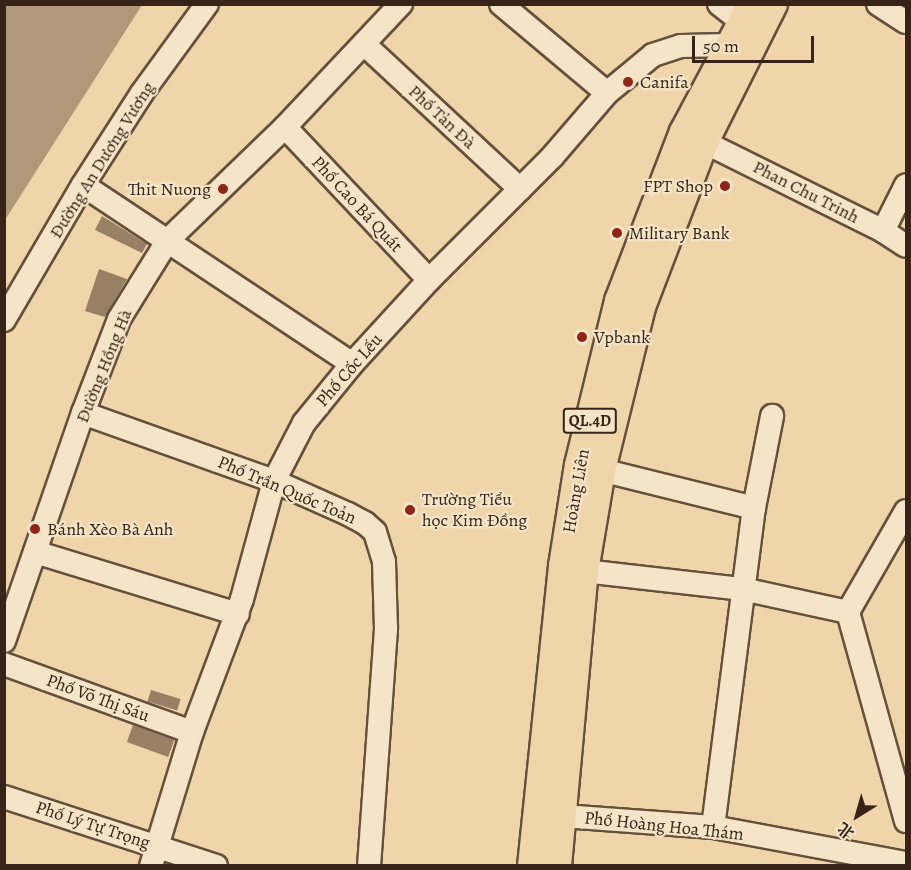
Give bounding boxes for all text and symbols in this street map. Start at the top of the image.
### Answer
scale bar [695,24,816,62]
text: 50 m [703,34,739,58]
place label: Canifa [640,71,689,93]
marker: Canifa [621,75,635,89]
street label: Đường An Dương Vương [45,78,159,242]
street label: Phố Tản Đà [404,80,480,154]
street label: Phố Cao Bá Quát [307,151,407,257]
street label: Phan Chu Trinh [749,156,863,228]
place label: FPT Shop [643,175,713,197]
place label: Thit Nuong [128,178,211,200]
marker: FPT Shop [718,179,732,193]
marker: Thit Nuong [216,182,230,196]
place label: Military Bank [629,222,730,244]
marker: Military Bank [610,226,624,240]
street label: Đường Hồng Hà [71,306,137,426]
place label: Vpbank [594,326,650,348]
street label: Phố Cốc Lếu [311,329,387,411]
marker: Vpbank [575,330,589,344]
road number: QL.4D [562,408,618,434]
street label: Hoàng Liên [558,447,594,535]
street label: Phố Trần Quốc Toản [215,451,359,529]
place label: Trường Tiểu học Kim Đồng [422,489,527,532]
marker: Trường Tiểu học Kim Đồng [403,503,417,517]
place label: Bánh Xèo Bà Anh [47,518,173,540]
marker: Bánh Xèo Bà Anh [28,522,42,536]
street label: Phố Võ Thị Sáu [44,669,152,727]
north arrow [827,786,887,846]
street label: Phố Lý Tự Trọng [33,796,153,854]
street label: Phố Hoàng Hoa Thám [583,807,745,845]
text: 北 [833,817,859,844]

